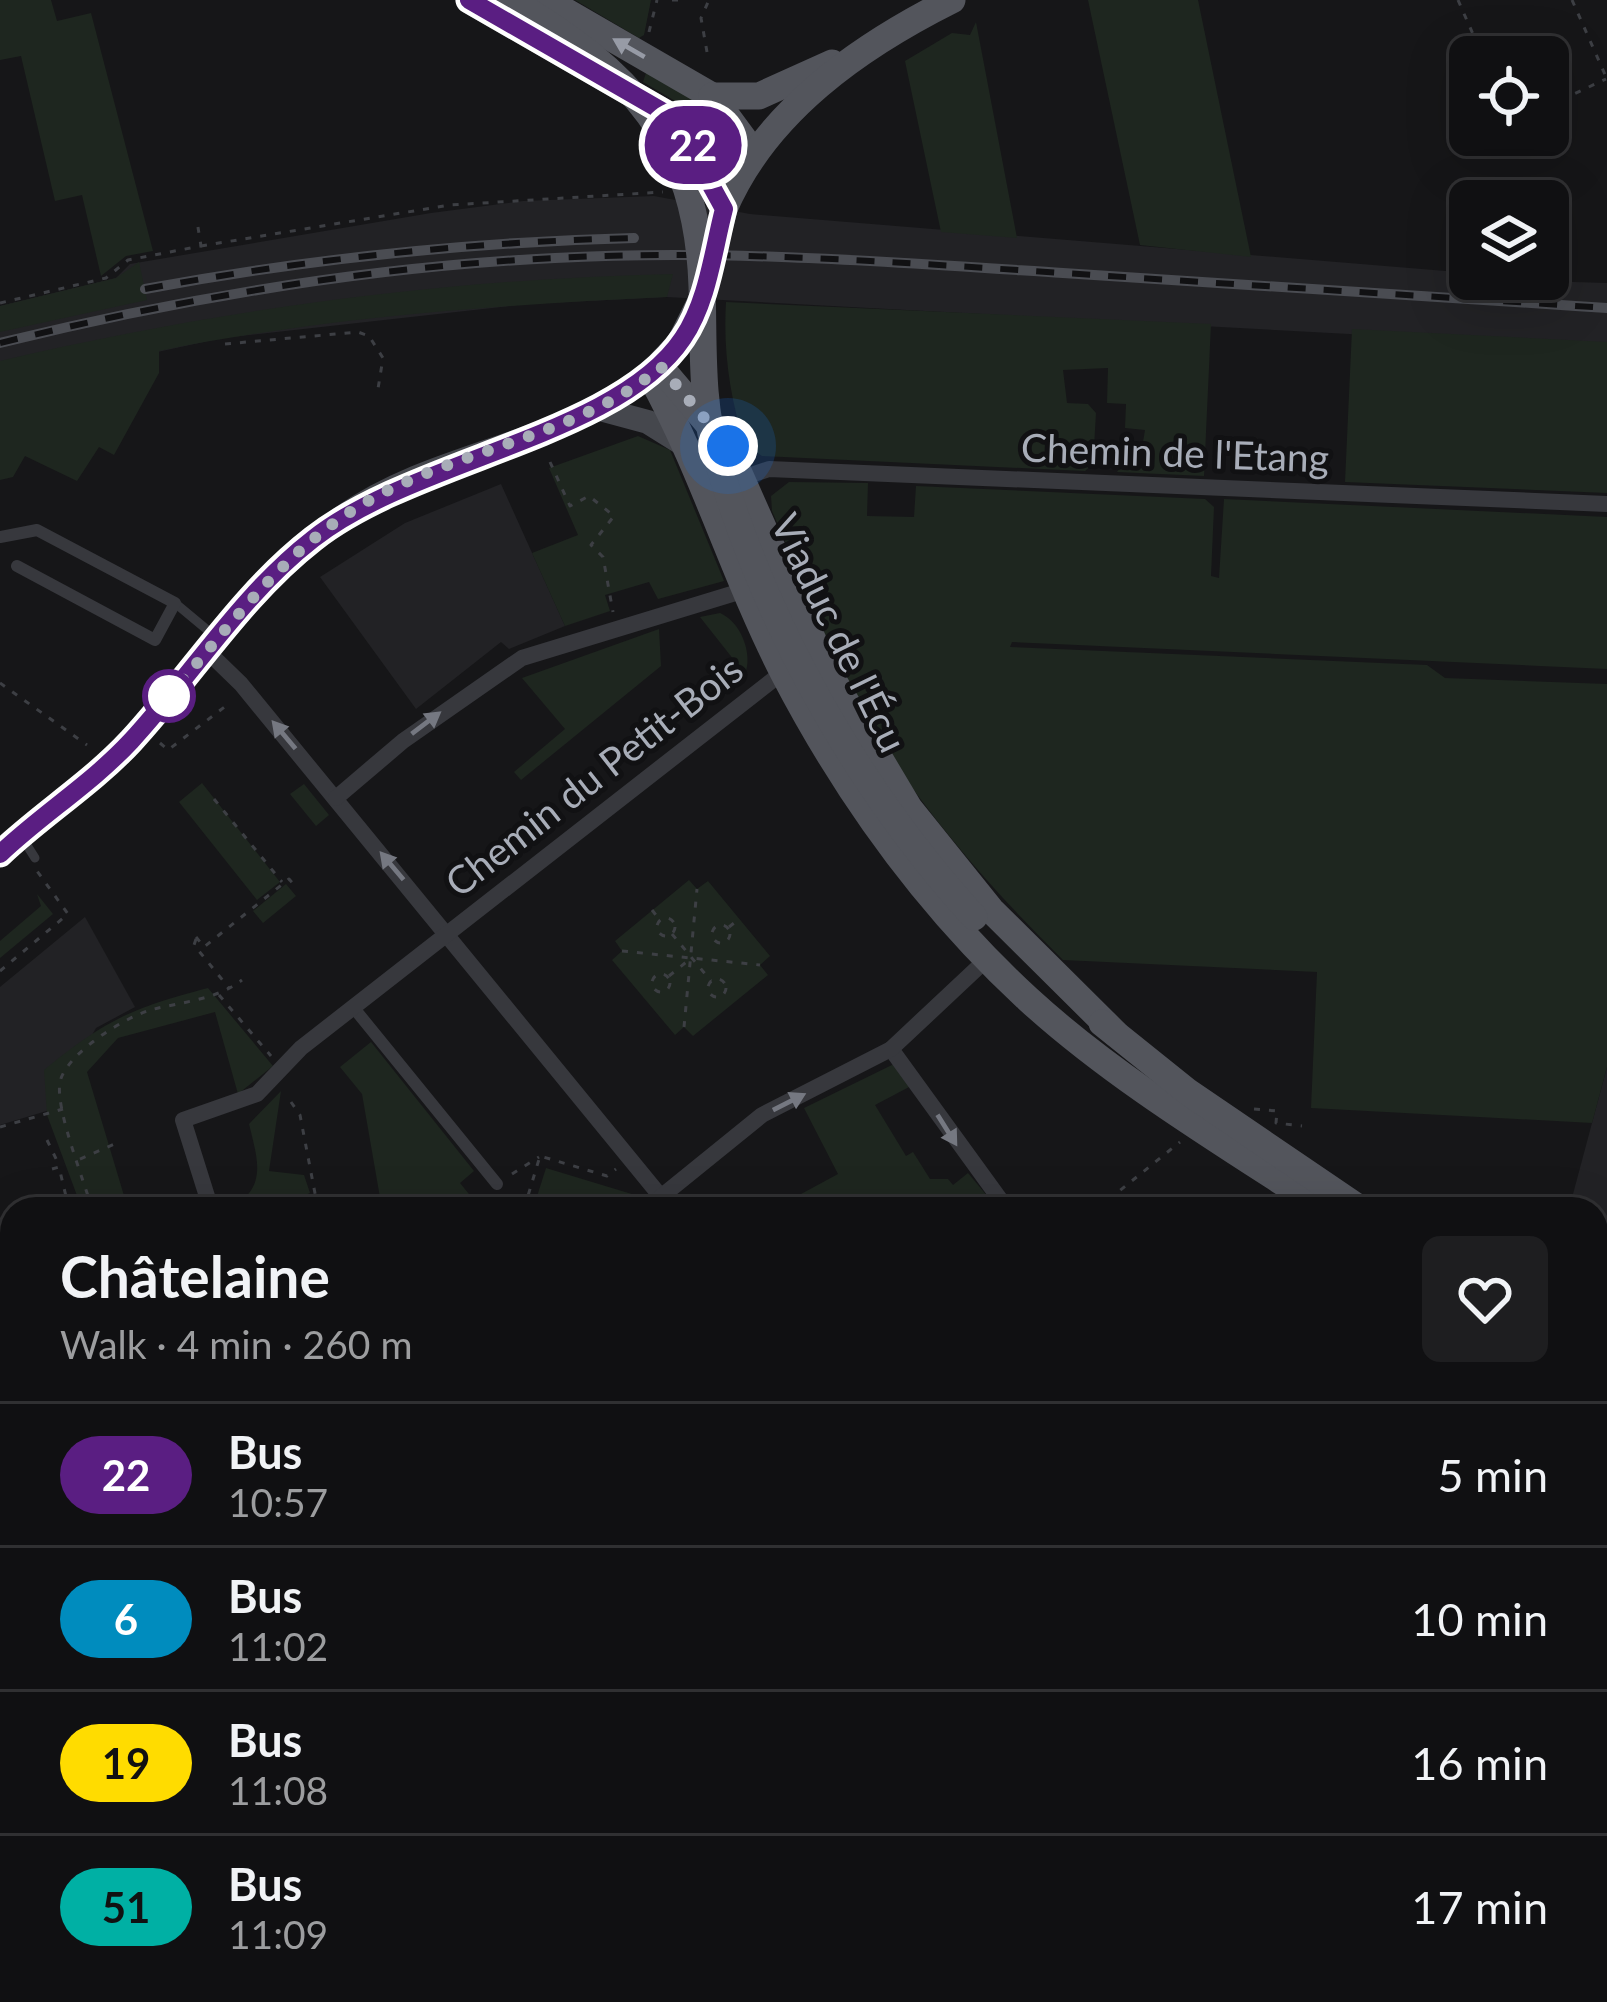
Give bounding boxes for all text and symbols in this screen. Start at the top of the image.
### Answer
map controls [1449,36,1569,300]
button: locate [1449,36,1569,156]
one-way arrow [612,39,646,60]
line badge: 22 [639,106,747,184]
text: 22 [669,120,717,170]
button: layers [1449,180,1569,300]
your location [698,416,758,476]
street label: Chemin de l'Etang [1020,424,1330,480]
street label: Viaduc de l'Écu [762,506,917,759]
street label: Chemin du Petit-Bois [436,645,751,905]
unlabelled marker [144,671,194,721]
one-way arrow [410,712,442,736]
one-way arrow [271,720,297,750]
one-way arrow [379,851,405,881]
one-way arrow [771,1092,806,1112]
one-way arrow [936,1114,958,1146]
button: heart [1422,1236,1548,1362]
text: Châtelaine [60,1242,330,1310]
text: Walk · 4 min · 260 m [60,1321,413,1367]
text: Bus [228,1425,302,1479]
text: 5 min [1437,1448,1548,1502]
text: 22 [102,1450,150,1500]
text: 10:57 [228,1479,328,1525]
text: Bus [228,1569,302,1623]
text: 10 min [1411,1592,1548,1646]
text: 6 [114,1594,138,1644]
text: 11:02 [228,1623,328,1669]
text: Bus [228,1713,302,1767]
text: 16 min [1411,1736,1548,1790]
text: 19 [102,1738,150,1788]
text: 11:08 [228,1767,328,1813]
text: Bus [228,1857,302,1911]
text: 17 min [1411,1880,1548,1934]
text: 51 [102,1882,150,1932]
text: 11:09 [228,1911,328,1957]

